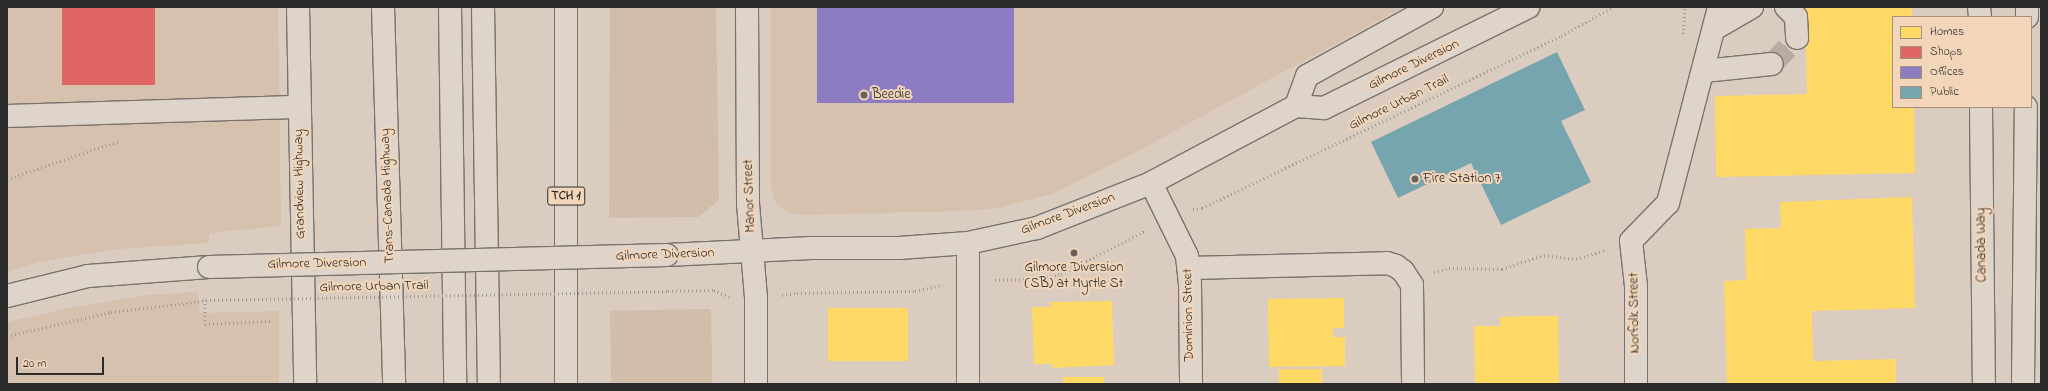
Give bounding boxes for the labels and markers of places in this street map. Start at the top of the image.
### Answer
place label: Beedie [872,87,911,103]
marker: Beedie [859,90,869,100]
place label: Fire Station 7 [1423,171,1501,187]
marker: Fire Station 7 [1410,174,1420,184]
marker: Gilmore Diversion (SB) at Myrtle St [1069,248,1079,258]
place label: Gilmore Diversion (SB) at Myrtle St [1025,260,1123,292]

